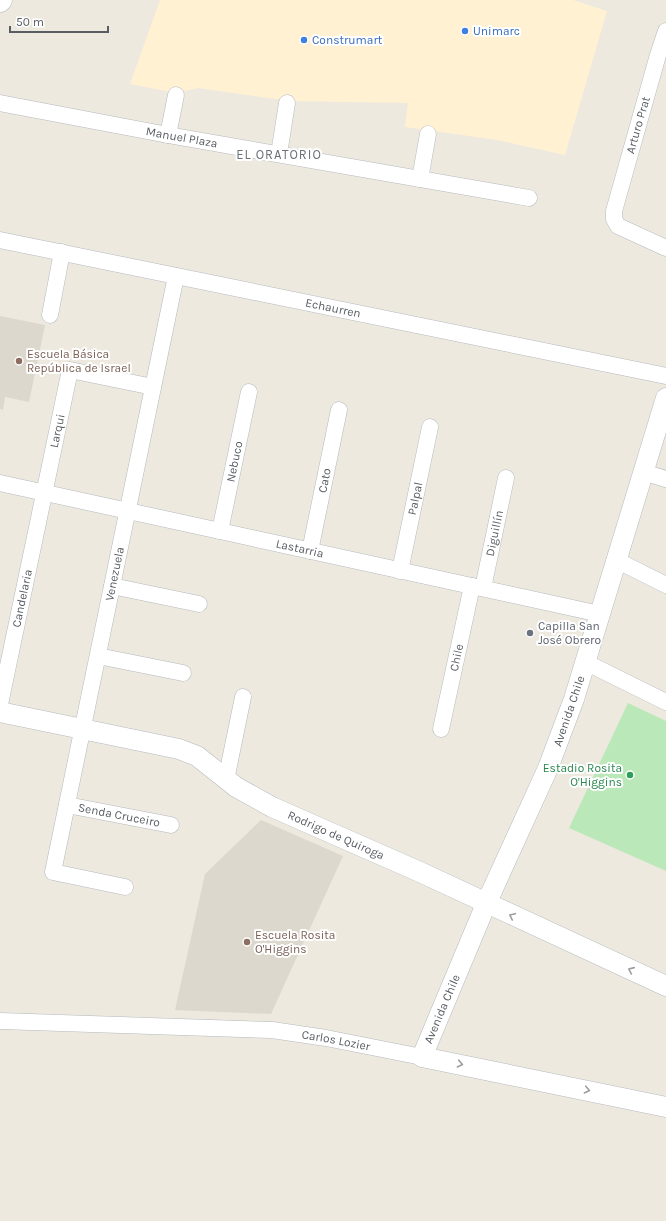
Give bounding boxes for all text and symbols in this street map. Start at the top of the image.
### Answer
scale bar [10,8,108,34]
text: 50 m [16,15,44,29]
place label: Unimarc [473,24,520,38]
marker: Unimarc [460,26,470,36]
place label: Construmart [312,33,383,47]
marker: Construmart [299,35,309,45]
street label: Arturo Prat [623,94,653,155]
street label: Manuel Plaza [145,124,219,151]
district label: EL ORATORIO [236,147,322,162]
street label: Echaurren [304,296,362,321]
place label: Escuela Básica República de Israel [27,347,131,375]
marker: Escuela Básica República de Israel [14,356,24,366]
street label: Larqui [47,413,68,449]
street label: Nebuco [223,440,246,483]
street label: Cato [315,467,334,494]
street label: Palpal [405,481,425,516]
street label: Diguillín [483,509,506,557]
street label: Lastarria [275,536,325,561]
street label: Venezuela [102,545,127,602]
street label: Candelaria [9,568,35,629]
place label: Capilla San José Obrero [538,619,601,647]
marker: Capilla San José Obrero [525,628,535,638]
street label: Chile [447,643,466,673]
street label: Avenida Chile [550,674,588,748]
place label: Estadio Rosita O'Higgins [543,761,622,789]
marker: Estadio Rosita O'Higgins [625,770,635,780]
street label: Senda Cruceiro [77,800,161,830]
street label: Rodrigo de Quiroga [285,808,387,862]
one-way arrow [509,913,517,921]
place label: Escuela Rosita O'Higgins [255,928,335,956]
marker: Escuela Rosita O'Higgins [242,937,252,947]
one-way arrow [627,966,634,974]
street label: Avenida Chile [421,972,463,1046]
street label: Carlos Lozier [301,1027,372,1054]
one-way arrow [457,1060,463,1068]
one-way arrow [584,1086,591,1094]

